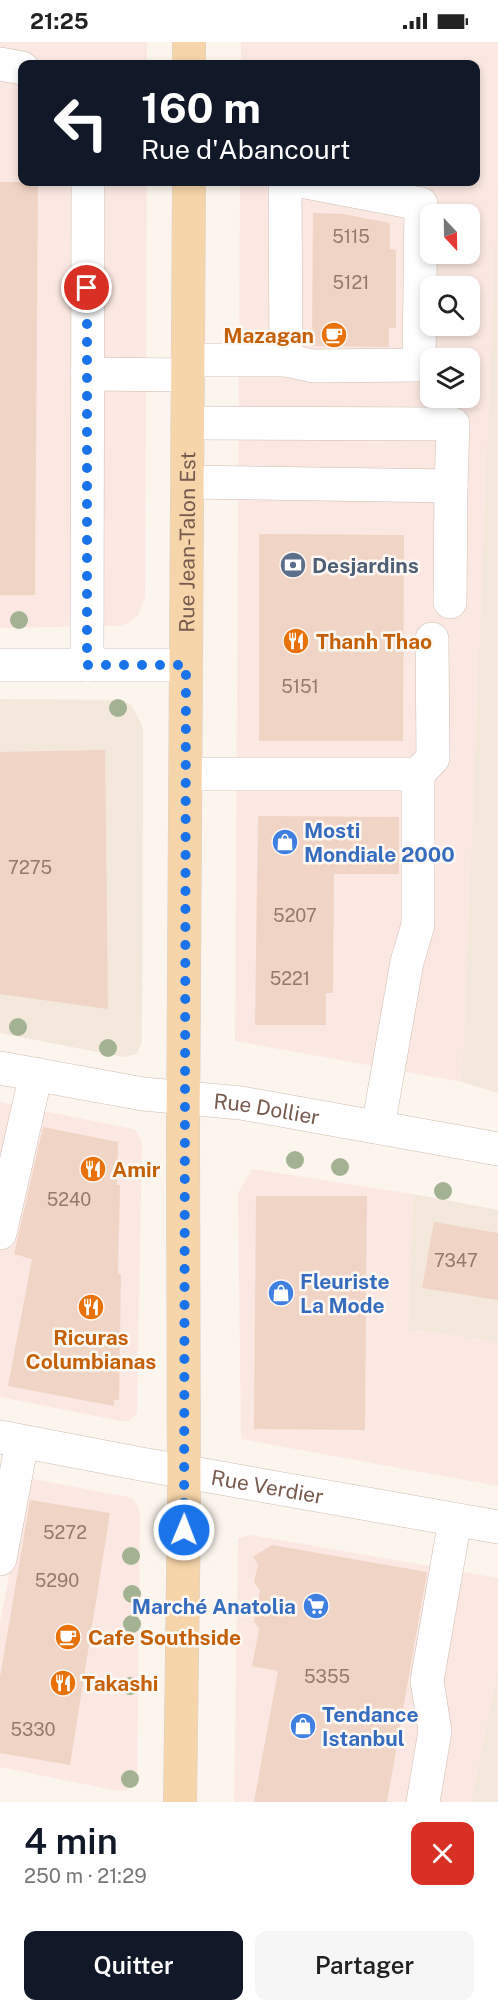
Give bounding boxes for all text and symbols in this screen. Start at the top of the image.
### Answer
text: 21:25 [30,8,89,34]
text: 160 m [141,83,261,132]
icon: left [42,84,120,162]
text: Rue d'Abancourt [141,133,351,165]
north arrow [420,204,480,264]
map controls [420,204,480,408]
house number: 5115 [332,226,370,247]
pin [61,262,112,313]
icon: arrive [70,271,103,304]
house number: 5121 [333,272,369,293]
button: search [420,276,480,336]
cafe icon: Mazagan [319,320,349,350]
place label: Mazagan [223,323,314,348]
button: layers [420,348,480,408]
street label: Rue Jean-Talon Est [174,451,200,633]
bank icon: Desjardins [278,550,308,580]
place label: Desjardins [312,553,419,578]
restaurant icon: Thanh Thao [281,626,311,656]
place label: Thanh Thao [316,629,432,654]
house number: 5151 [281,676,319,697]
place label: Mosti Mondiale 2000 [304,818,455,867]
shop icon: Mosti Mondiale 2000 [270,827,300,857]
house number: 7275 [8,857,52,878]
house number: 5207 [273,905,317,926]
house number: 5221 [270,968,310,989]
street label: Rue Dollier [213,1088,322,1129]
restaurant icon: Amir [78,1154,108,1184]
place label: Amir [112,1157,161,1182]
house number: 5240 [47,1189,91,1210]
house number: 7347 [434,1250,478,1271]
place label: Fleuriste La Mode [300,1269,390,1318]
shop icon: Fleuriste La Mode [266,1278,296,1308]
restaurant icon: Ricuras Columbianas [76,1292,106,1322]
place label: Ricuras Columbianas [26,1325,156,1374]
street label: Rue Verdier [209,1464,326,1509]
position arrow [152,1498,216,1562]
house number: 5272 [43,1522,87,1543]
house number: 5290 [35,1570,79,1591]
supermarket icon: Marché Anatolia [301,1591,331,1621]
place label: Marché Anatolia [132,1594,296,1619]
cafe icon: Cafe Southside [53,1622,83,1652]
place label: Cafe Southside [88,1625,241,1650]
house number: 5355 [304,1666,350,1687]
restaurant icon: Takashi [48,1668,78,1698]
place label: Takashi [82,1671,158,1696]
place label: Tendance Istanbul [322,1702,419,1751]
shop icon: Tendance Istanbul [288,1711,318,1741]
house number: 5330 [11,1719,56,1740]
text: 4 min [24,1820,118,1862]
button: close [411,1822,474,1885]
text: 250 m · 21:29 [24,1864,147,1888]
button: Quitter [24,1931,243,2000]
button: Partager [255,1931,474,2000]

